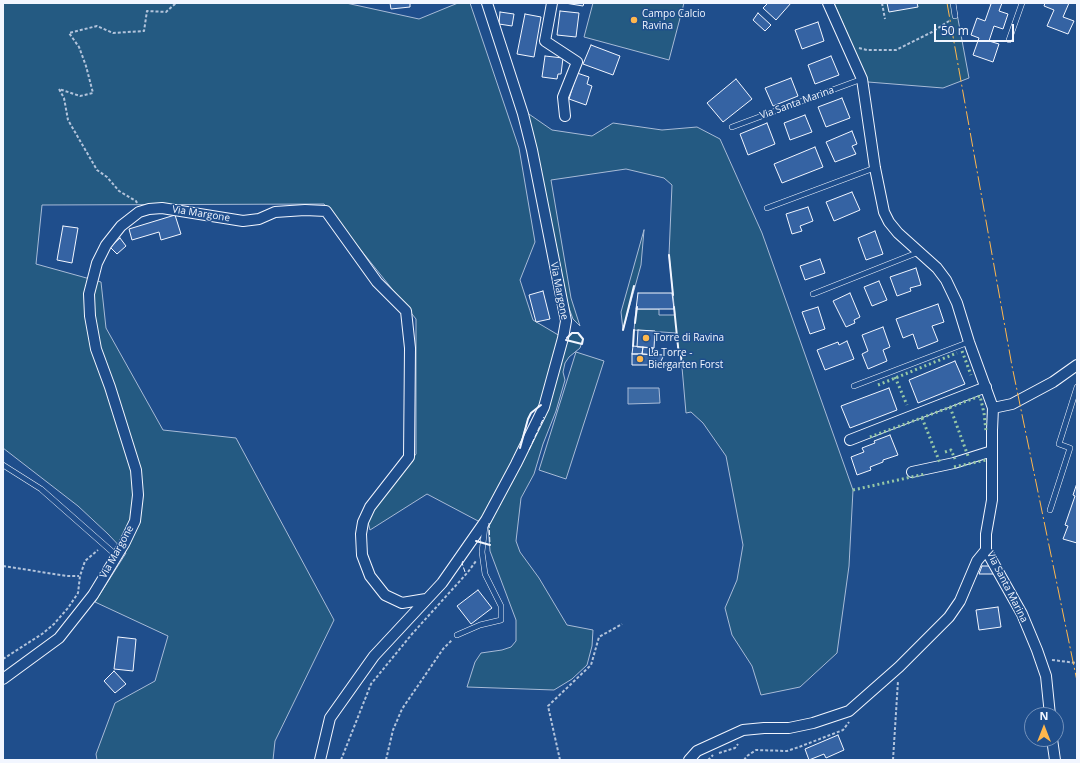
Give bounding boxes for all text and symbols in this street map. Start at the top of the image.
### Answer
place label: Campo Calcio Ravina [642,8,706,32]
marker: Campo Calcio Ravina [629,15,639,25]
scale bar [936,16,1016,42]
text: 50 m [941,22,969,39]
street label: Via Santa Marina [758,84,836,122]
street label: Via Margone [171,204,231,224]
street label: Via Margone [548,261,570,321]
place label: Torre di Ravina [654,332,724,344]
marker: Torre di Ravina [641,333,651,343]
place label: La Torre - Biergarten Forst [648,347,723,370]
marker: La Torre - Biergarten Forst [635,354,645,364]
street label: Via Margone [98,524,136,580]
street label: Via Santa Marina [984,549,1030,625]
north arrow [1024,707,1064,747]
text: N [1040,708,1048,723]

